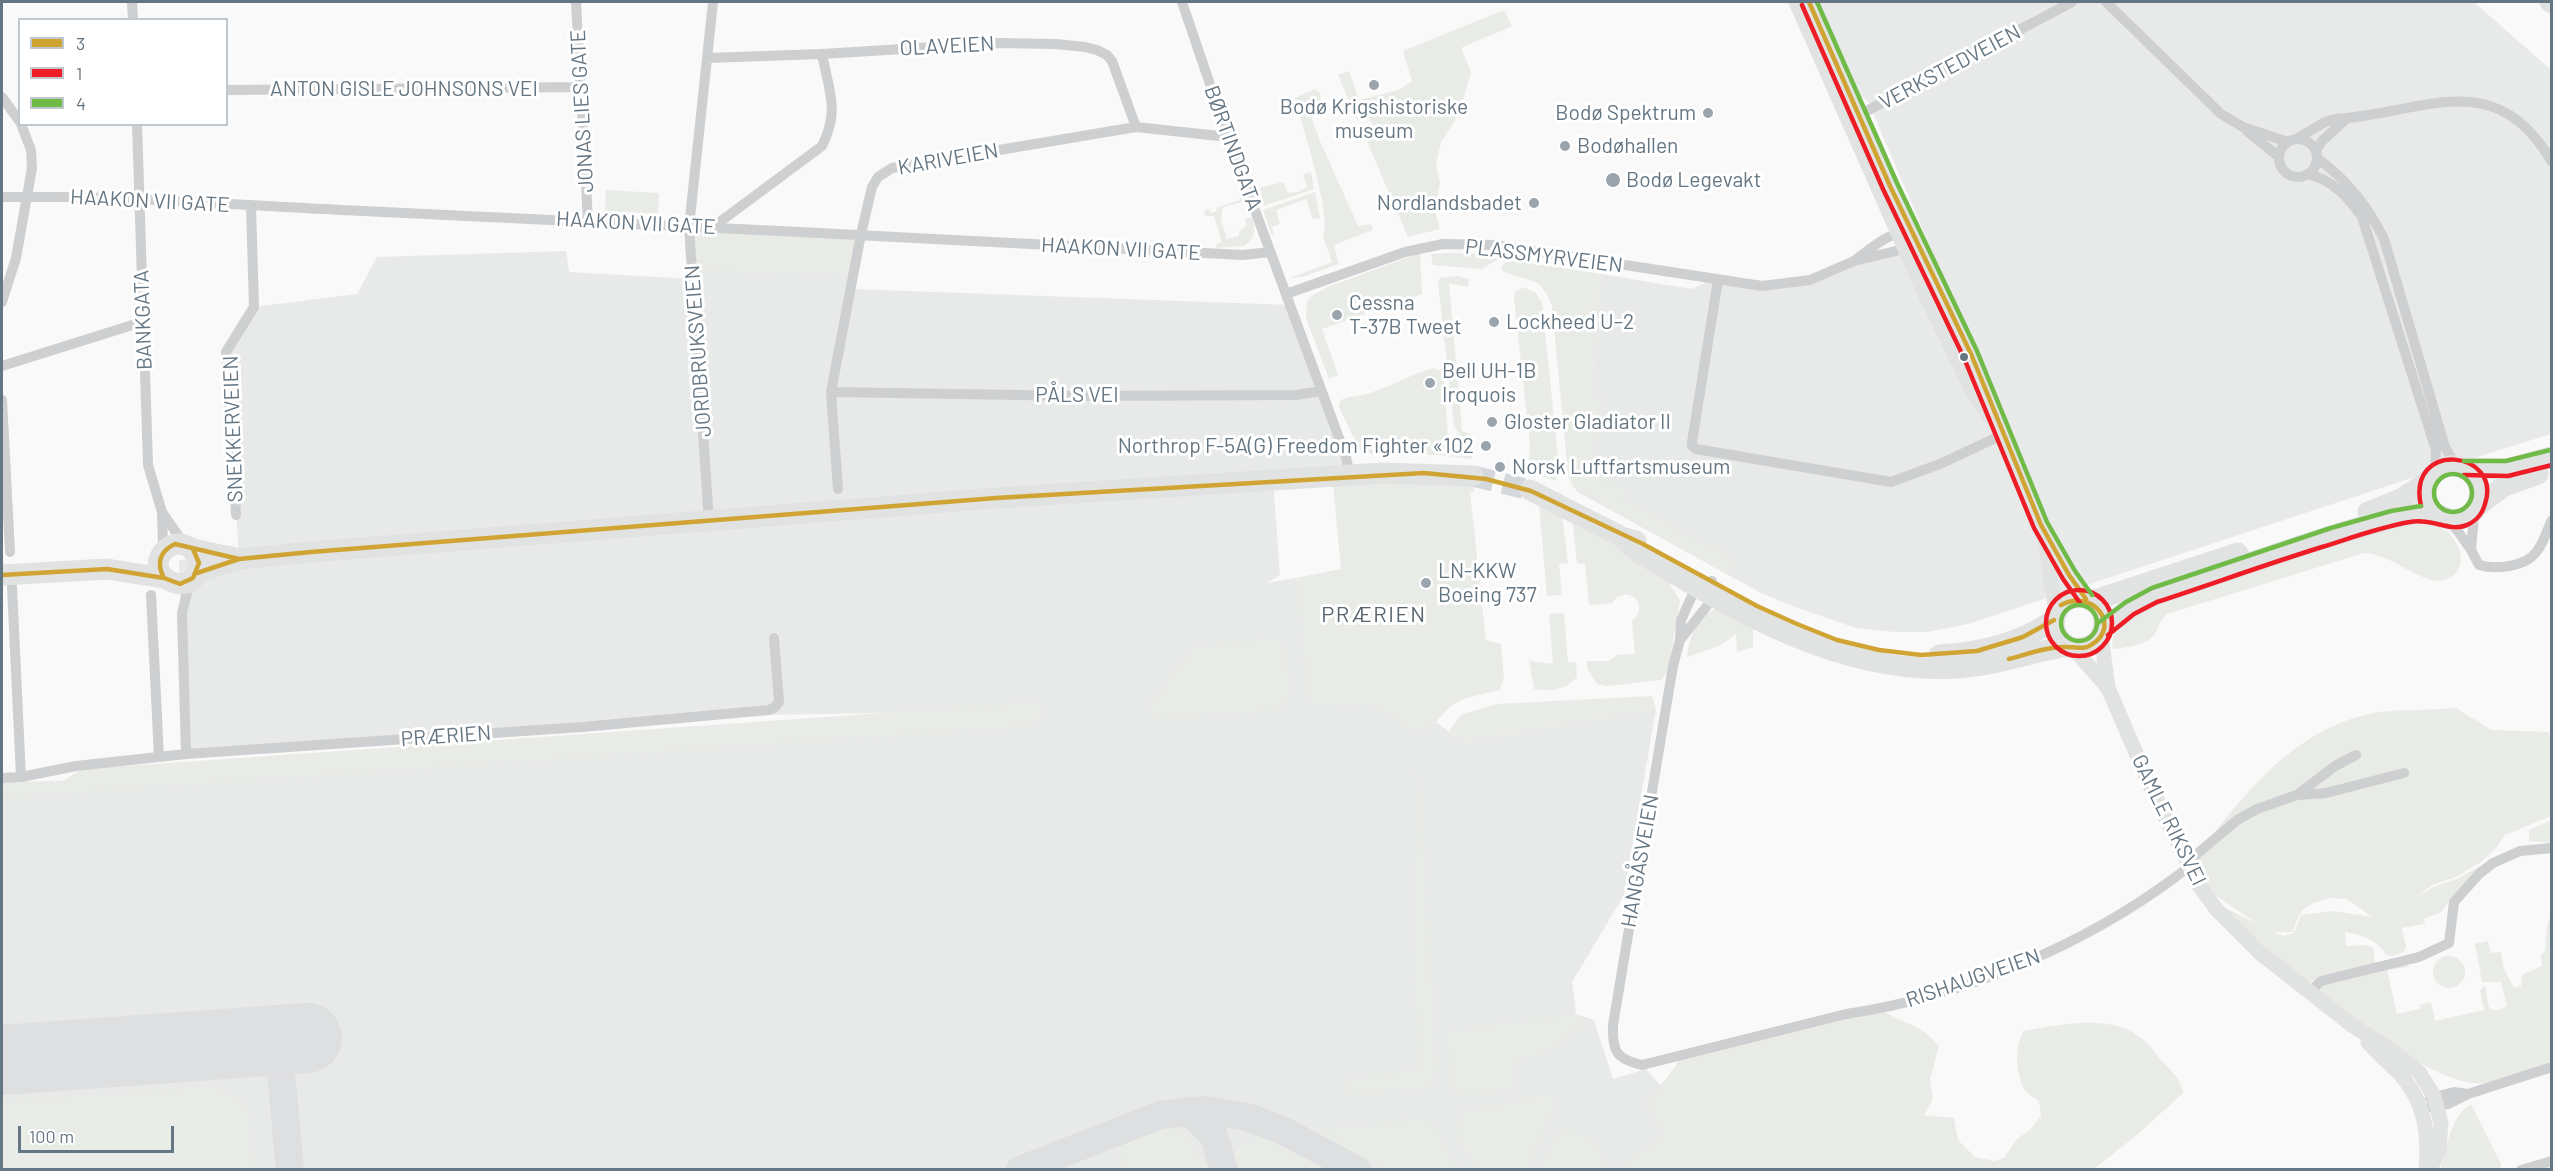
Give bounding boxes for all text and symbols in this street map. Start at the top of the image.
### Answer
legend [18,18,228,126]
street label: VERKSTEDVEIEN [1875,19,2025,115]
street label: JONAS LIES GATE [565,29,599,193]
street label: OLAVEIEN [899,31,995,61]
text: 3 [76,32,85,54]
text: 1 [76,62,82,84]
street label: ANTON GISLE JOHNSONS VEI [270,76,538,102]
marker: Bodø Krigshistoriske museum [1367,78,1381,92]
street label: BØRTINDGATA [1199,82,1267,214]
text: 4 [76,92,86,114]
place label: Bodø Krigshistoriske museum [1280,94,1468,144]
place label: Bodø Spektrum [1555,100,1696,126]
marker: Bodø Spektrum [1701,106,1715,120]
place label: Bodøhallen [1577,133,1678,159]
street label: KARIVEIEN [896,138,1000,180]
marker: Bodøhallen [1558,139,1572,153]
place label: Bodø Legevakt [1626,167,1761,193]
marker: Bodø Legevakt [1604,171,1622,189]
street label: HAAKON VII GATE [70,184,230,218]
place label: Nordlandsbadet [1377,190,1522,216]
marker: Nordlandsbadet [1527,196,1541,210]
street label: HAAKON VII GATE [556,206,716,240]
street label: HAAKON VII GATE [1041,232,1201,266]
street label: PLASSMYRVEIEN [1464,234,1624,278]
street label: JORDBRUKSVEIEN [679,264,717,438]
street label: BANKGATA [129,270,157,370]
place label: Cessna T-37B Tweet [1349,290,1462,340]
marker: Cessna T-37B Tweet [1330,308,1344,322]
place label: Lockheed U–2 [1506,309,1634,335]
marker: Lockheed U–2 [1487,315,1501,329]
unlabelled marker [1958,351,1970,363]
street label: SNEKKERVEIEN [218,355,248,503]
place label: Bell UH-1B Iroquois [1442,358,1536,408]
marker: Bell UH-1B Iroquois [1423,376,1437,390]
street label: PÅLS VEI [1035,382,1119,408]
place label: Gloster Gladiator II [1504,409,1671,435]
marker: Gloster Gladiator II [1485,415,1499,429]
place label: Northrop F-5A(G) Freedom Fighter «102 [1118,433,1474,459]
marker: Northrop F-5A(G) Freedom Fighter «102 [1479,439,1493,453]
place label: Norsk Luftfartsmuseum [1512,454,1730,480]
marker: Norsk Luftfartsmuseum [1493,460,1507,474]
place label: LN-KKW Boeing 737 [1438,558,1537,608]
marker: LN-KKW Boeing 737 [1419,576,1433,590]
district label: PRÆRIEN [1321,602,1427,628]
street label: PRÆRIEN [400,720,492,752]
street label: GAMLE RIKSVEI [2126,750,2212,890]
street label: HANGÅSVEIEN [1616,792,1664,930]
street label: RISHAUGVEIEN [1903,943,2043,1013]
scale bar [21,1114,177,1152]
text: 100 m [29,1125,74,1147]

